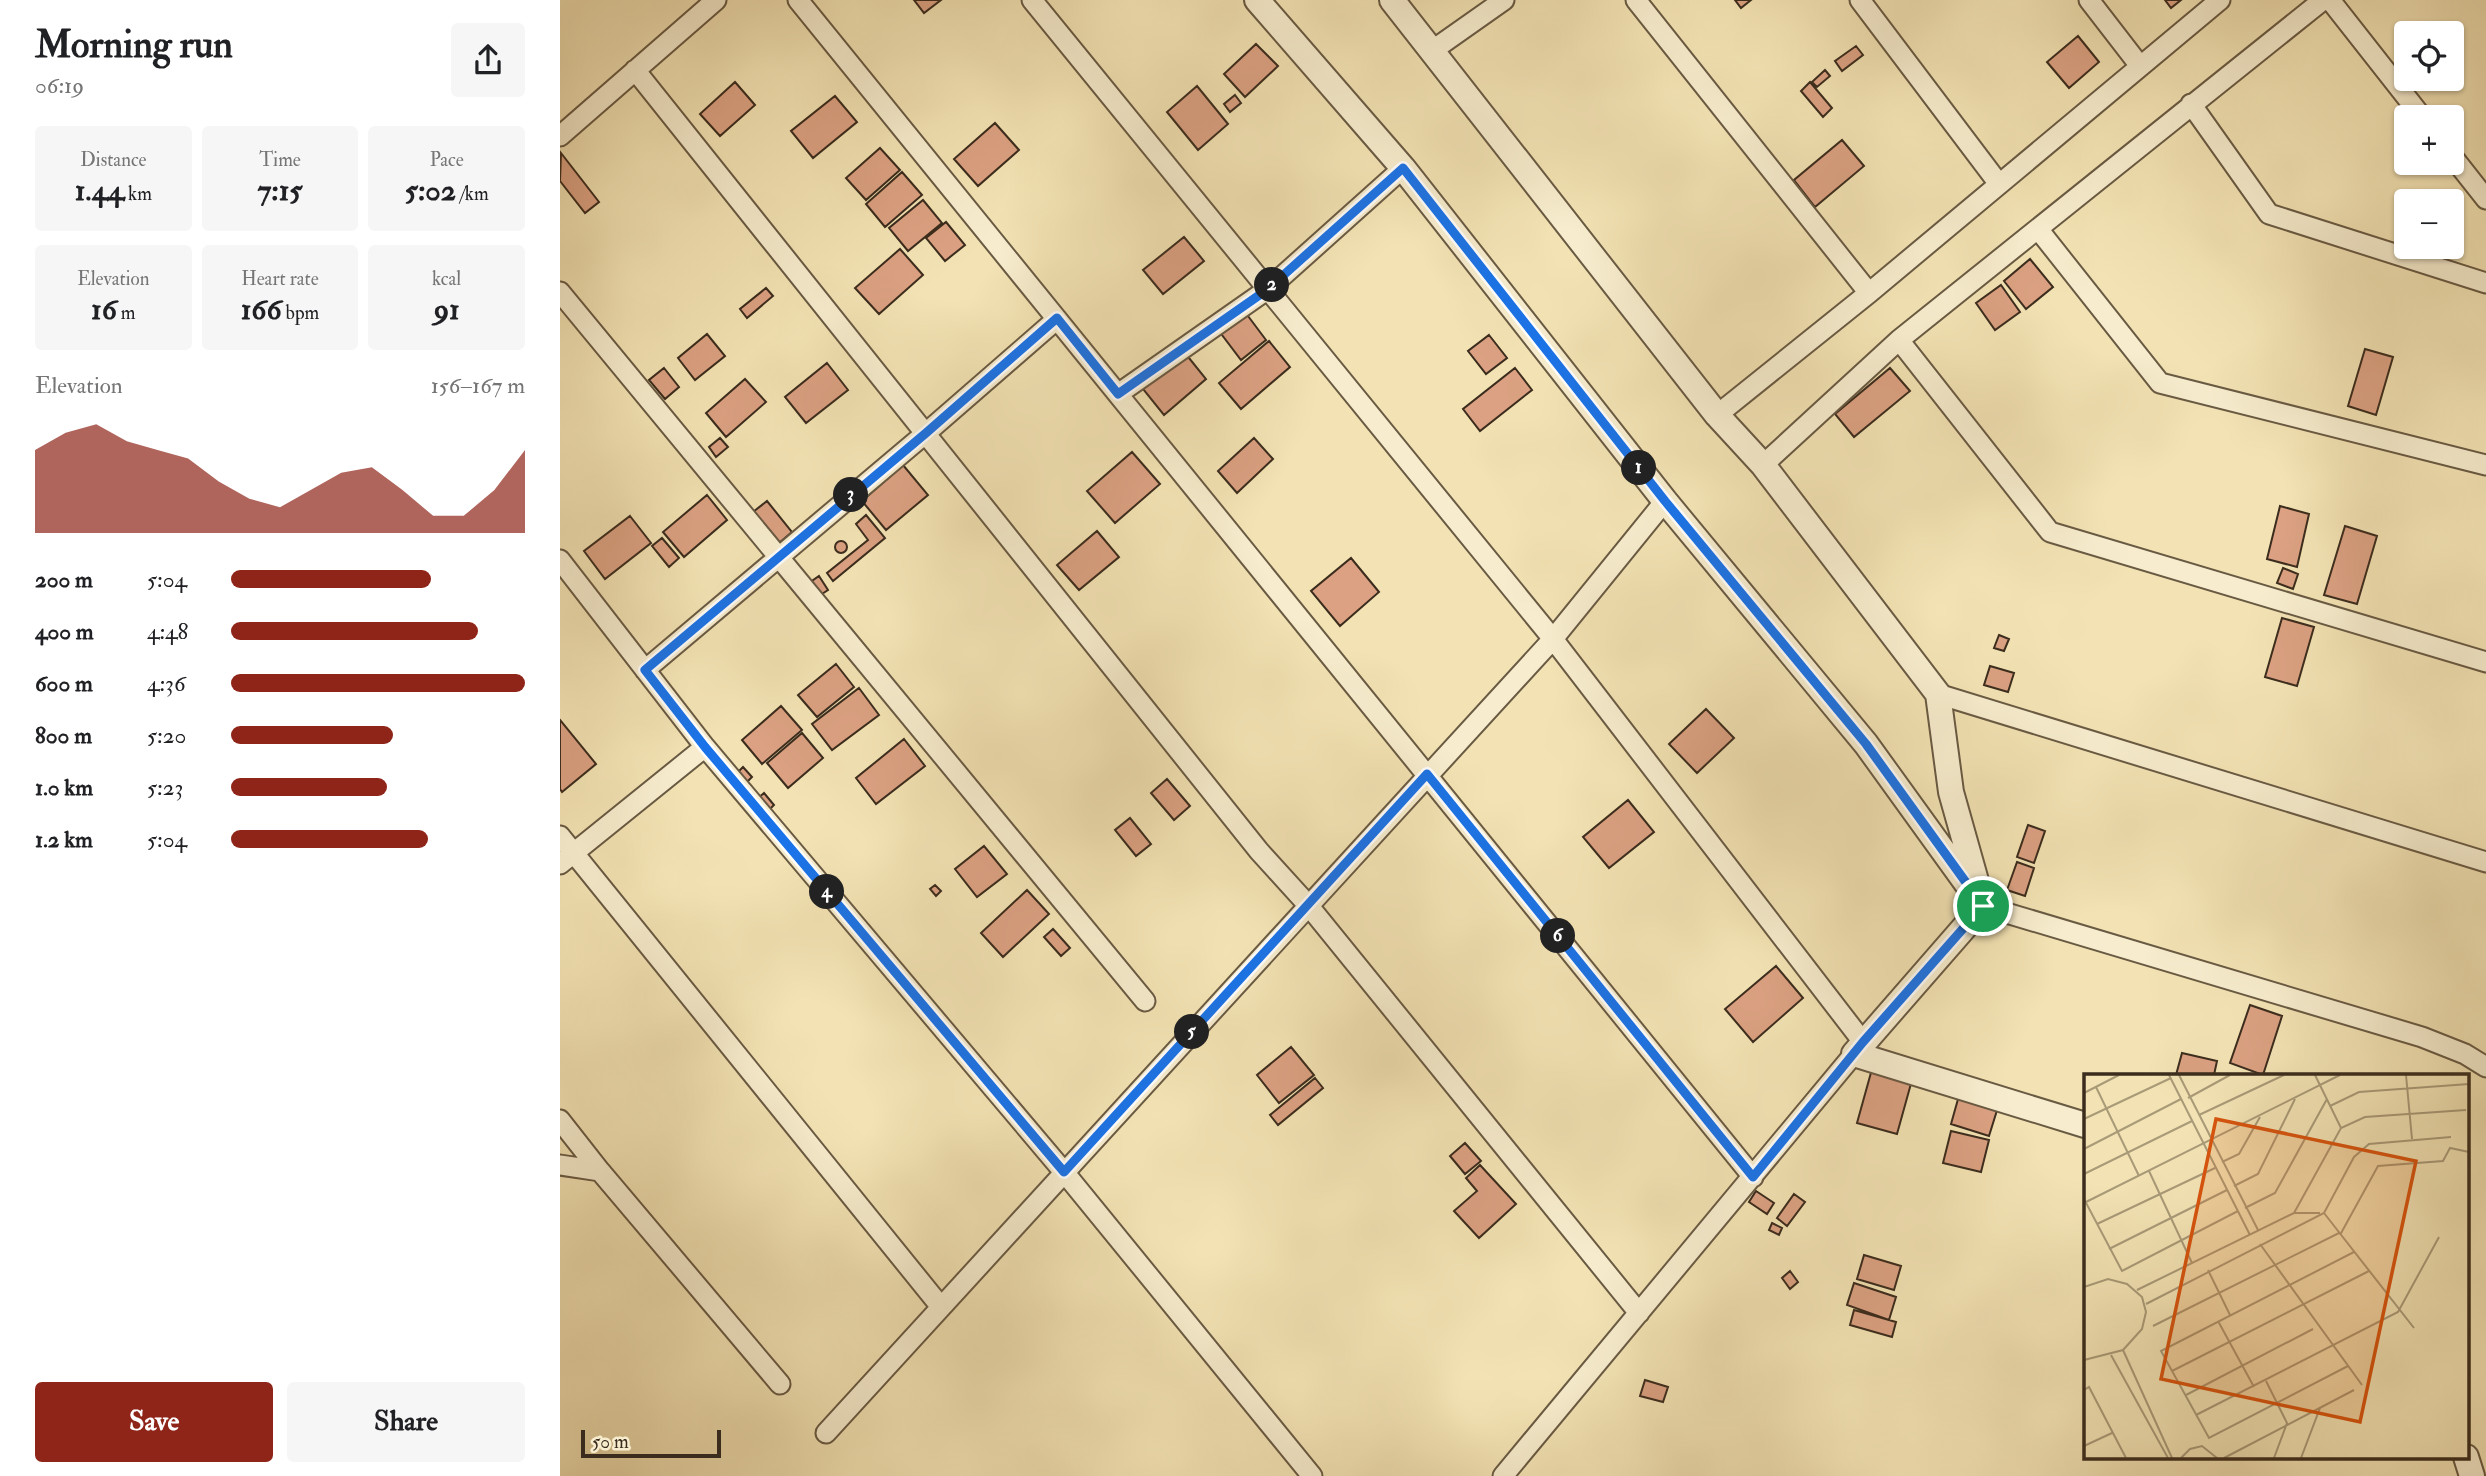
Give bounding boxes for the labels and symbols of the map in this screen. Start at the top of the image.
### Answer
pin: 2 [1254,268,1290,302]
pin: 1 [1622,450,1656,486]
pin: 3 [834,477,868,512]
pin: 4 [810,874,844,910]
pin [1953,876,2013,936]
pin: 6 [1541,918,1576,954]
pin: 5 [1174,1014,1210,1050]
inset map [2084,1074,2469,1458]
scale bar [581,1427,721,1459]

